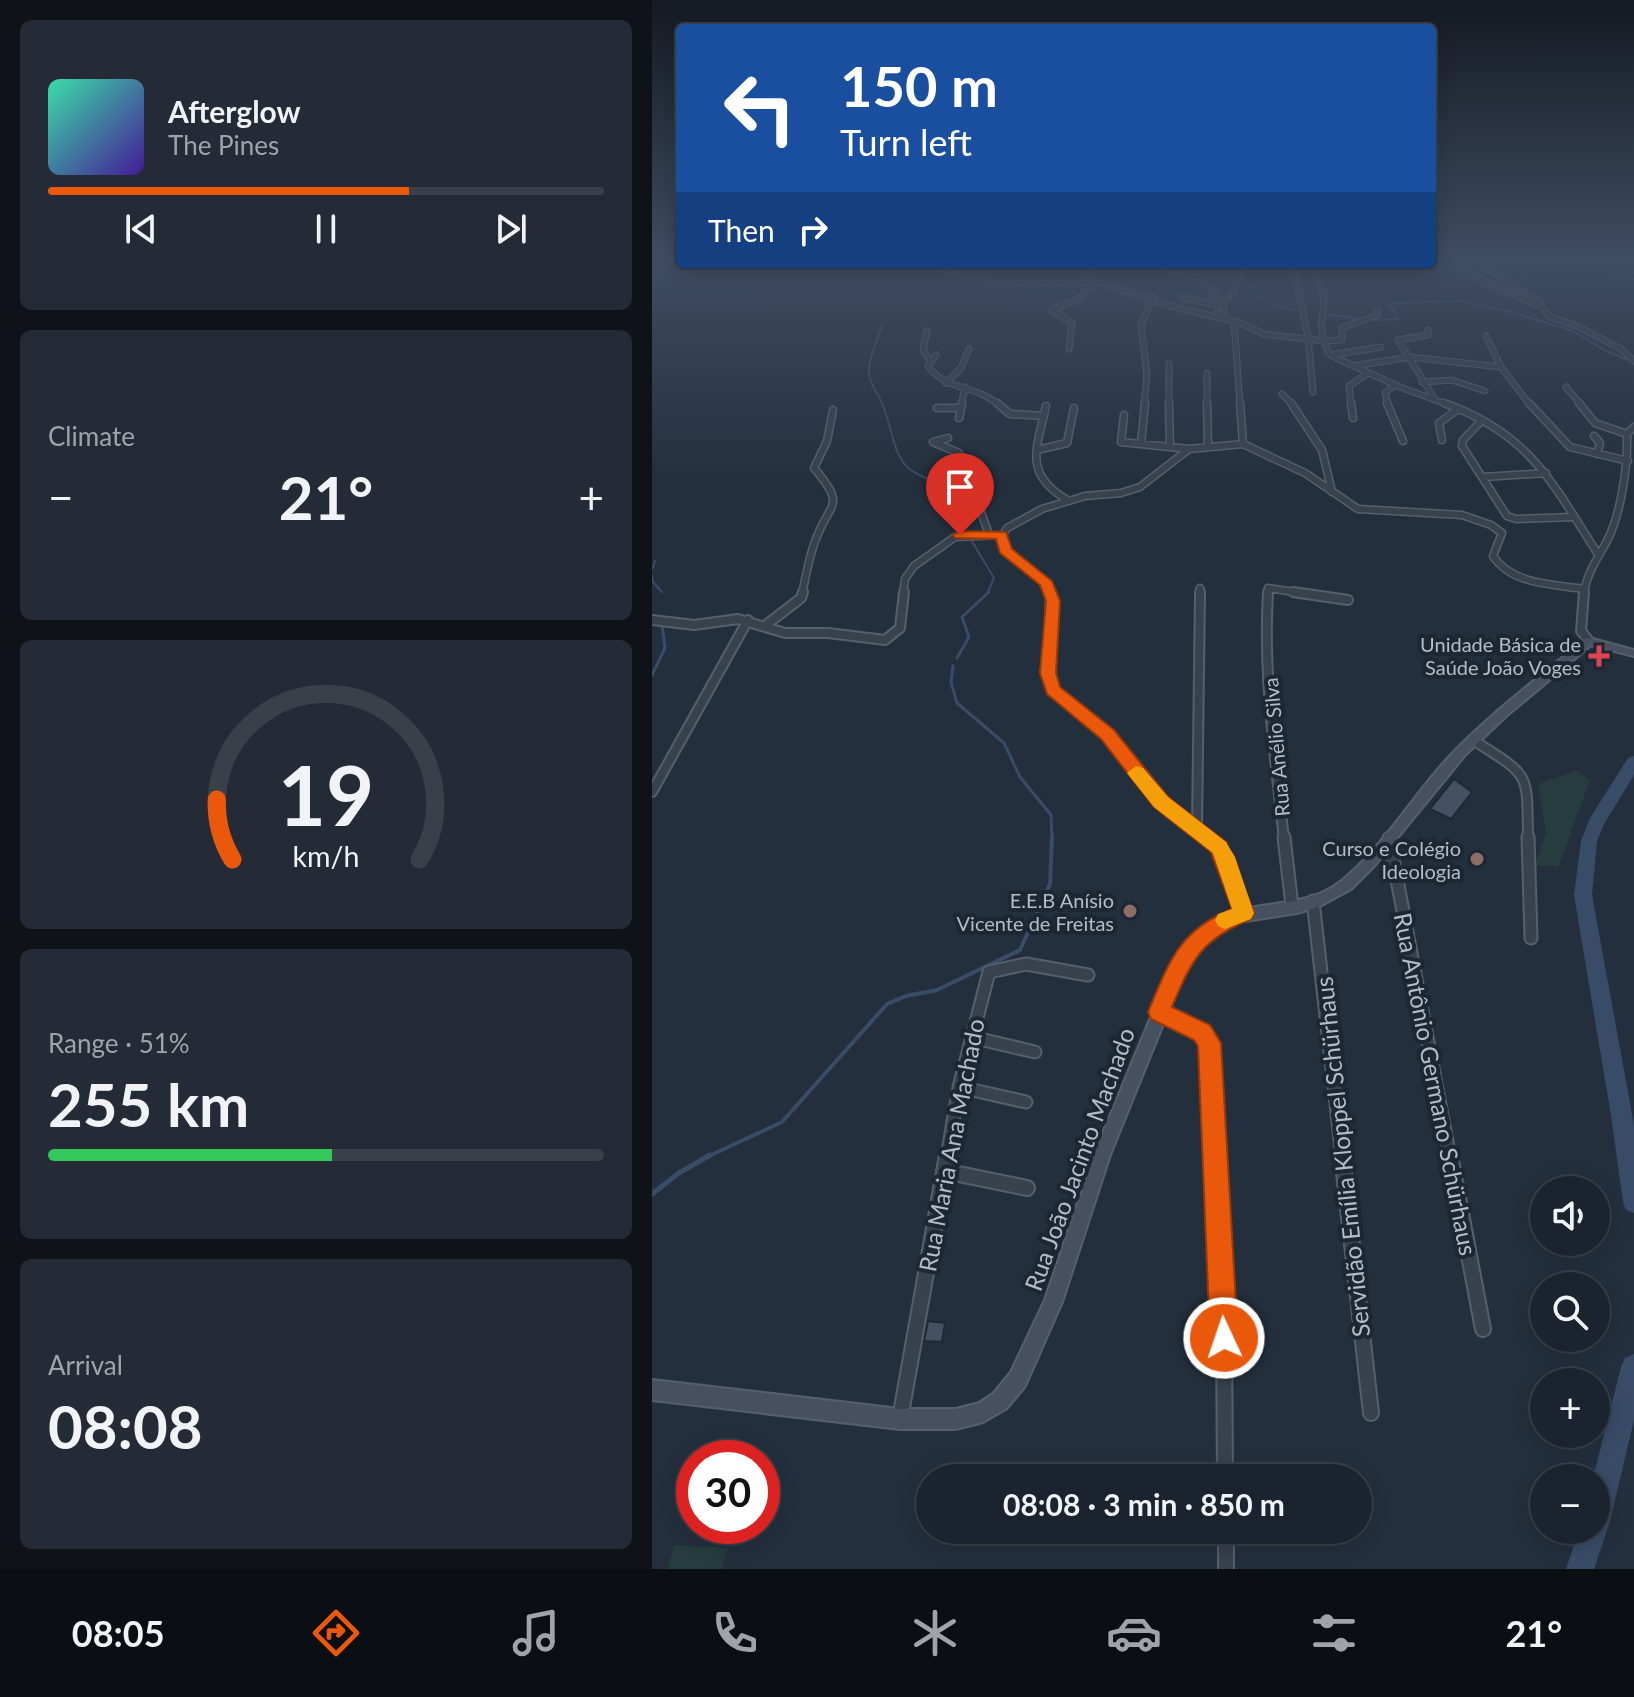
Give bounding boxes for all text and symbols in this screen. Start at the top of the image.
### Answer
text: 150 m [840,52,998,119]
icon: left [708,56,812,160]
text: Afterglow [168,93,301,129]
text: Turn left [840,120,972,164]
text: The Pines [168,129,279,161]
icon: previous [119,207,163,251]
icon: pause [304,207,348,251]
icon: next [489,207,533,251]
icon: right [791,208,835,252]
text: Then [708,212,775,248]
text: Climate [48,420,135,452]
pin [926,453,994,535]
text: 21° [279,461,373,533]
icon: arrive [938,465,982,509]
text: − [48,471,74,523]
text: + [578,471,604,523]
place label: Unidade Básica de Saúde João Voges [1420,632,1581,679]
marker: Unidade Básica de Saúde João Voges [1588,645,1610,667]
street label: Rua Anélio Silva [1258,677,1294,817]
text: 19 [278,744,374,844]
place label: Curso e Colégio Ideologia [1322,836,1461,883]
text: km/h [293,840,359,874]
marker: Curso e Colégio Ideologia [1468,850,1486,868]
place label: E.E.B Anísio Vicente de Freitas [957,888,1114,935]
marker: E.E.B Anísio Vicente de Freitas [1121,902,1139,920]
street label: Rua Antônio Germano Schürhaus [1389,910,1483,1258]
street label: Servidão Emília Kloppel Schürhaus [1309,975,1375,1339]
street label: Rua Maria Ana Machado [912,1016,990,1274]
street label: Rua João Jacinto Machado [1018,1024,1140,1294]
text: Range · 51% [48,1027,190,1059]
text: 255 km [48,1068,249,1140]
map controls [1530,1176,1610,1544]
button: sound [1530,1176,1610,1256]
button: search [1530,1272,1610,1352]
position arrow [1182,1296,1266,1380]
text: Arrival [48,1349,123,1381]
button: + [1530,1368,1610,1448]
text: 08:08 [48,1390,203,1462]
speed limit sign: 30 [676,1440,780,1544]
button: − [1530,1464,1610,1544]
text: 08:08 · 3 min · 850 m [1003,1486,1285,1522]
icon: directions [308,1605,364,1661]
icon: music [508,1605,564,1661]
icon: phone [707,1605,763,1661]
icon: climate [907,1605,963,1661]
icon: car [1106,1605,1162,1661]
icon: filters [1306,1605,1362,1661]
text: 08:05 [72,1611,165,1655]
text: 21° [1505,1611,1562,1655]

